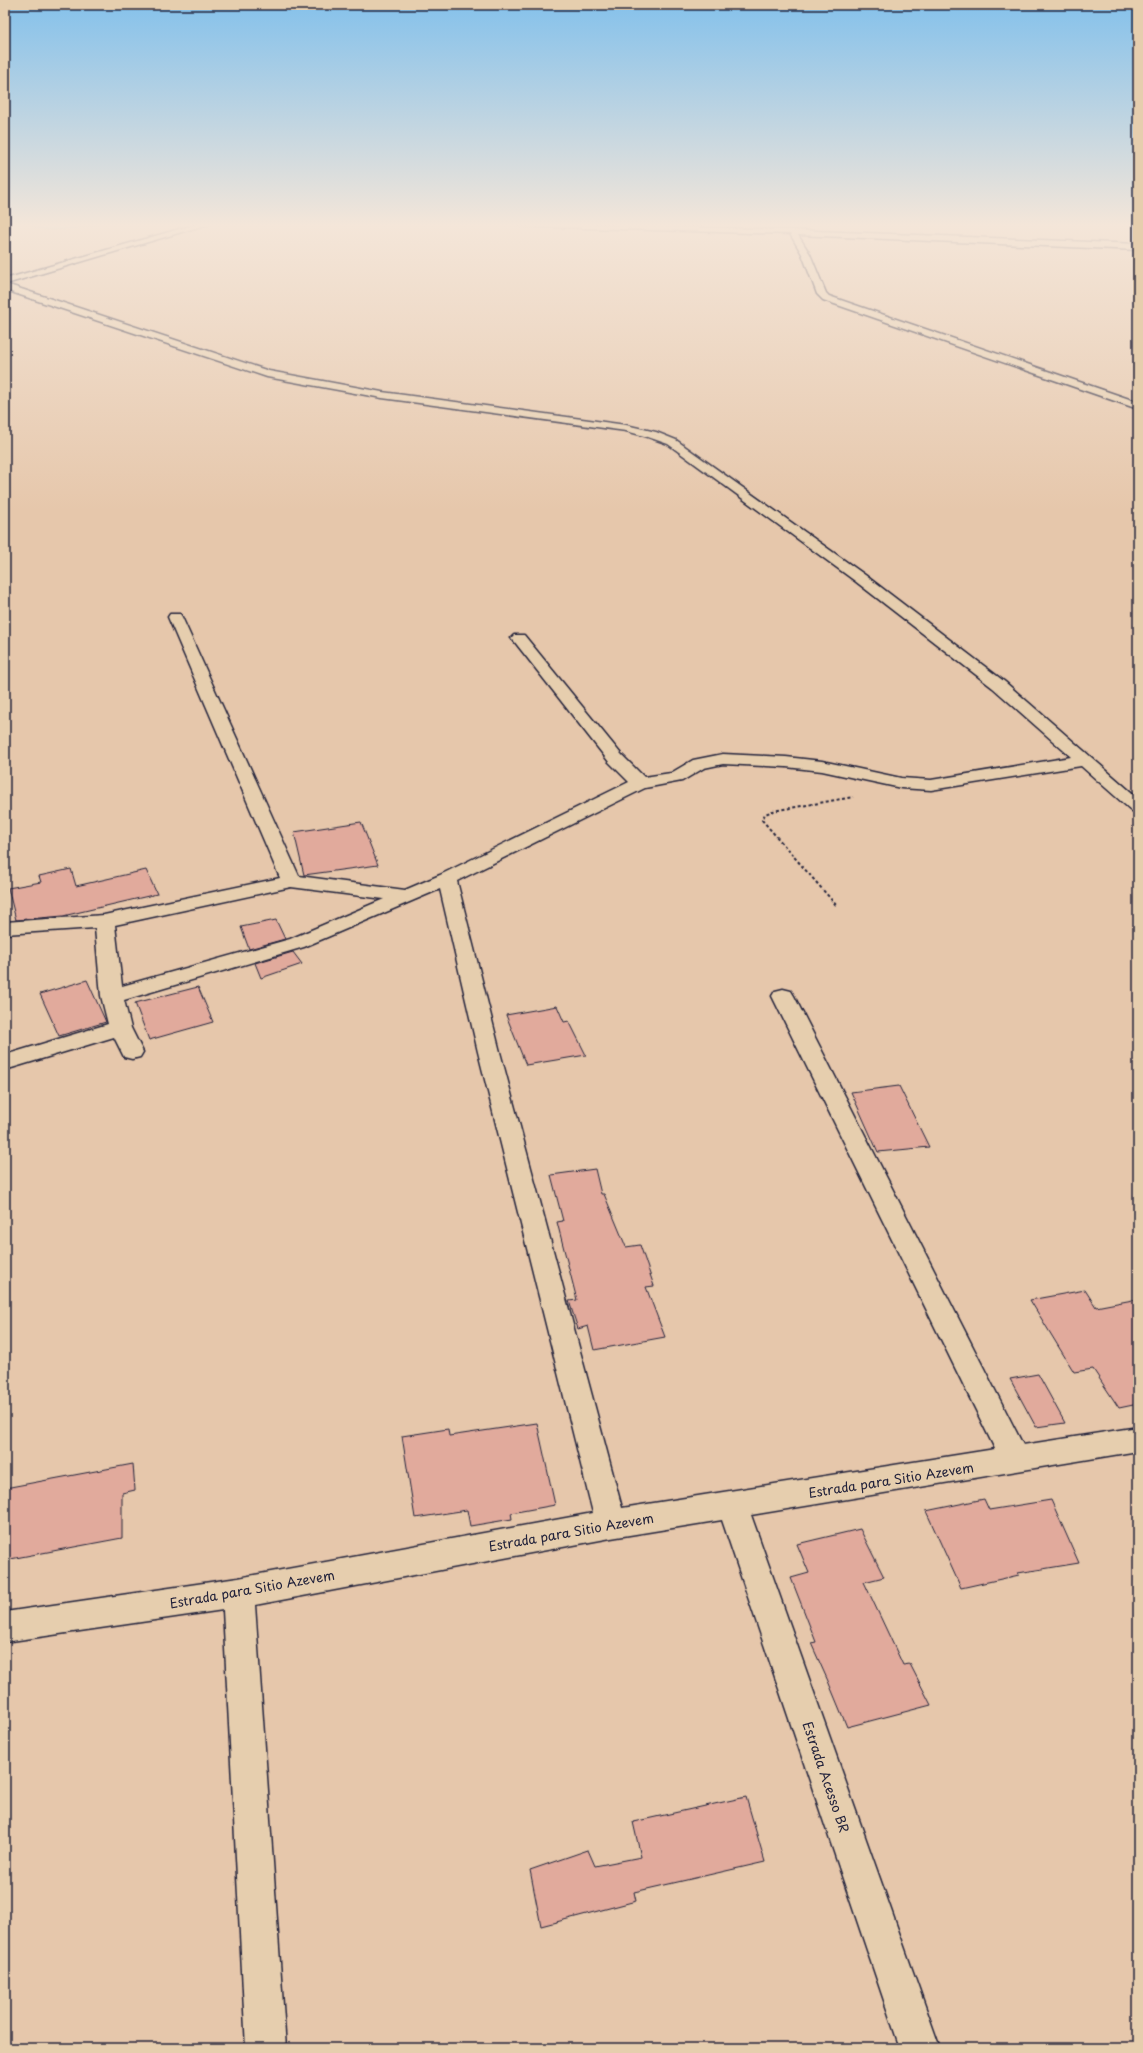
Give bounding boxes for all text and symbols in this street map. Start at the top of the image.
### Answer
street label: Estrada para Sitio Azevem [807,1457,975,1502]
street label: Estrada para Sitio Azevem [487,1508,655,1555]
street label: Estrada para Sitio Azevem [168,1565,336,1612]
street label: Estrada Acesso BR [798,1719,854,1835]

